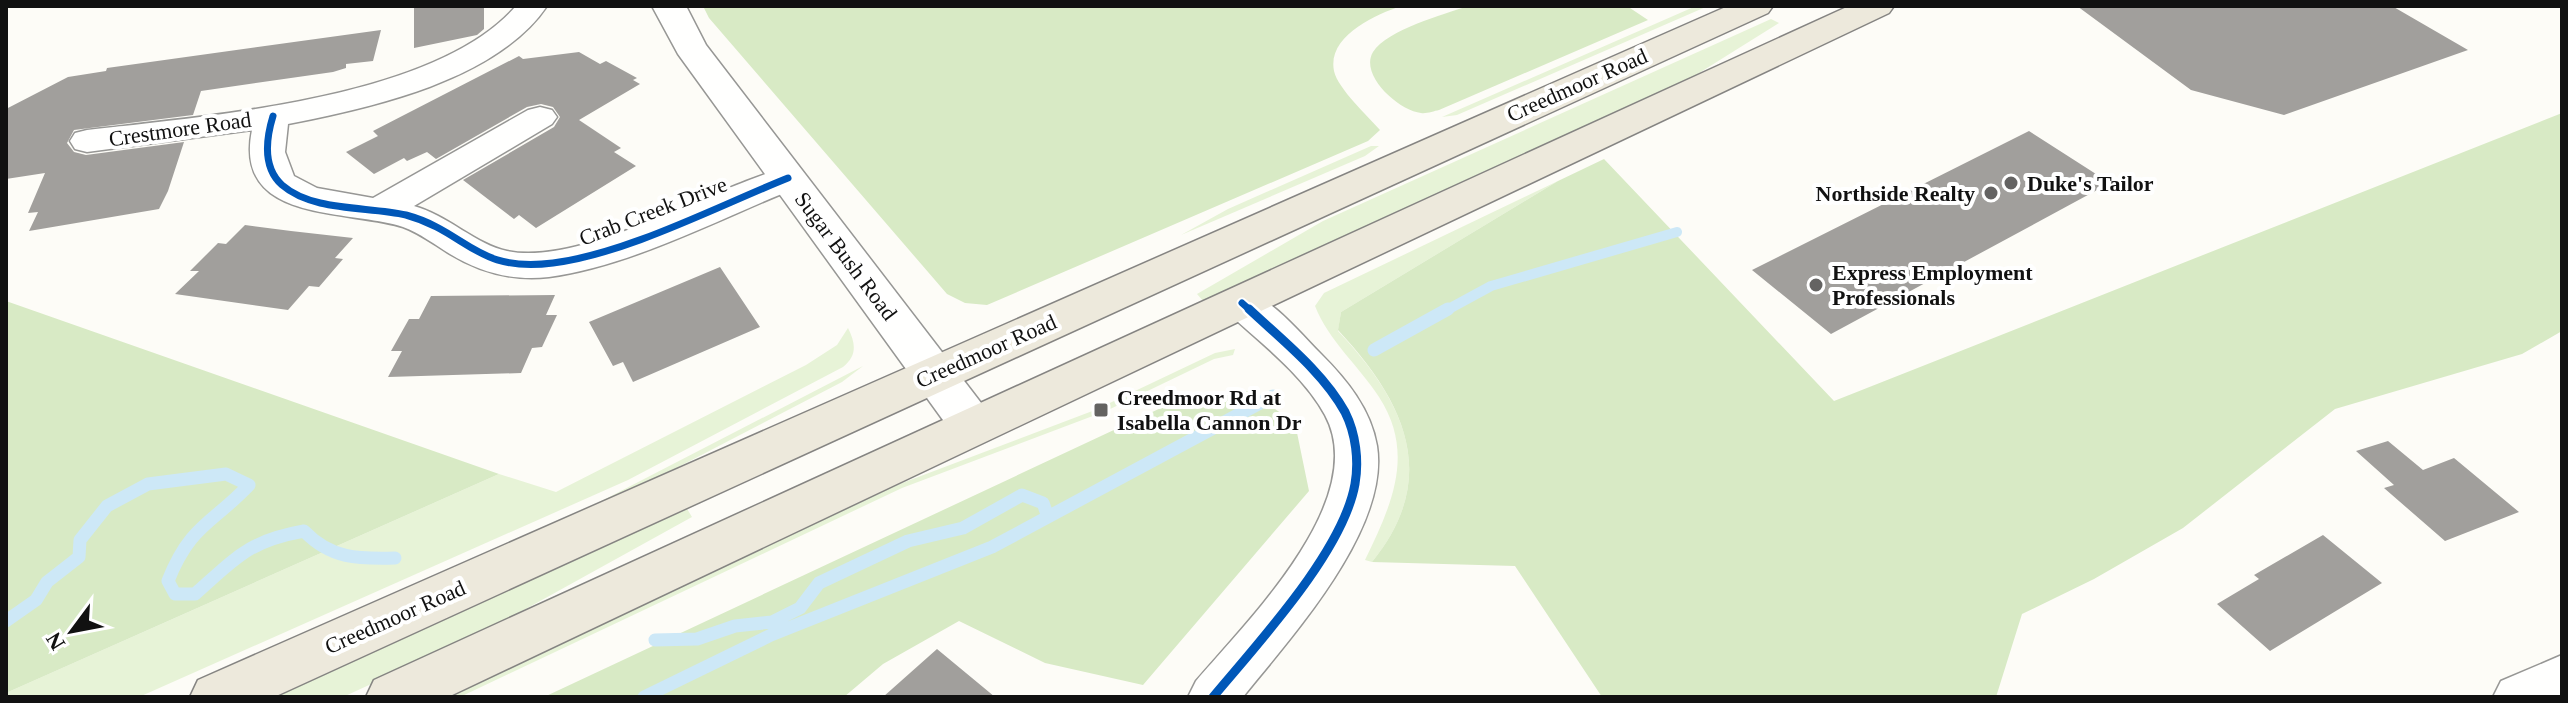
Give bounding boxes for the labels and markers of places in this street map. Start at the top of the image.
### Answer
place label: Duke's Tailor [2027,171,2154,196]
marker: Duke's Tailor [2002,174,2020,192]
place label: Northside Realty [1816,181,1975,206]
marker: Northside Realty [1982,184,2000,202]
place label: Express Employment Professionals [1832,260,2033,310]
marker: Express Employment Professionals [1807,276,1825,294]
place label: Creedmoor Rd at Isabella Cannon Dr [1117,385,1302,435]
marker: Creedmoor Rd at Isabella Cannon Dr [1092,401,1110,419]

